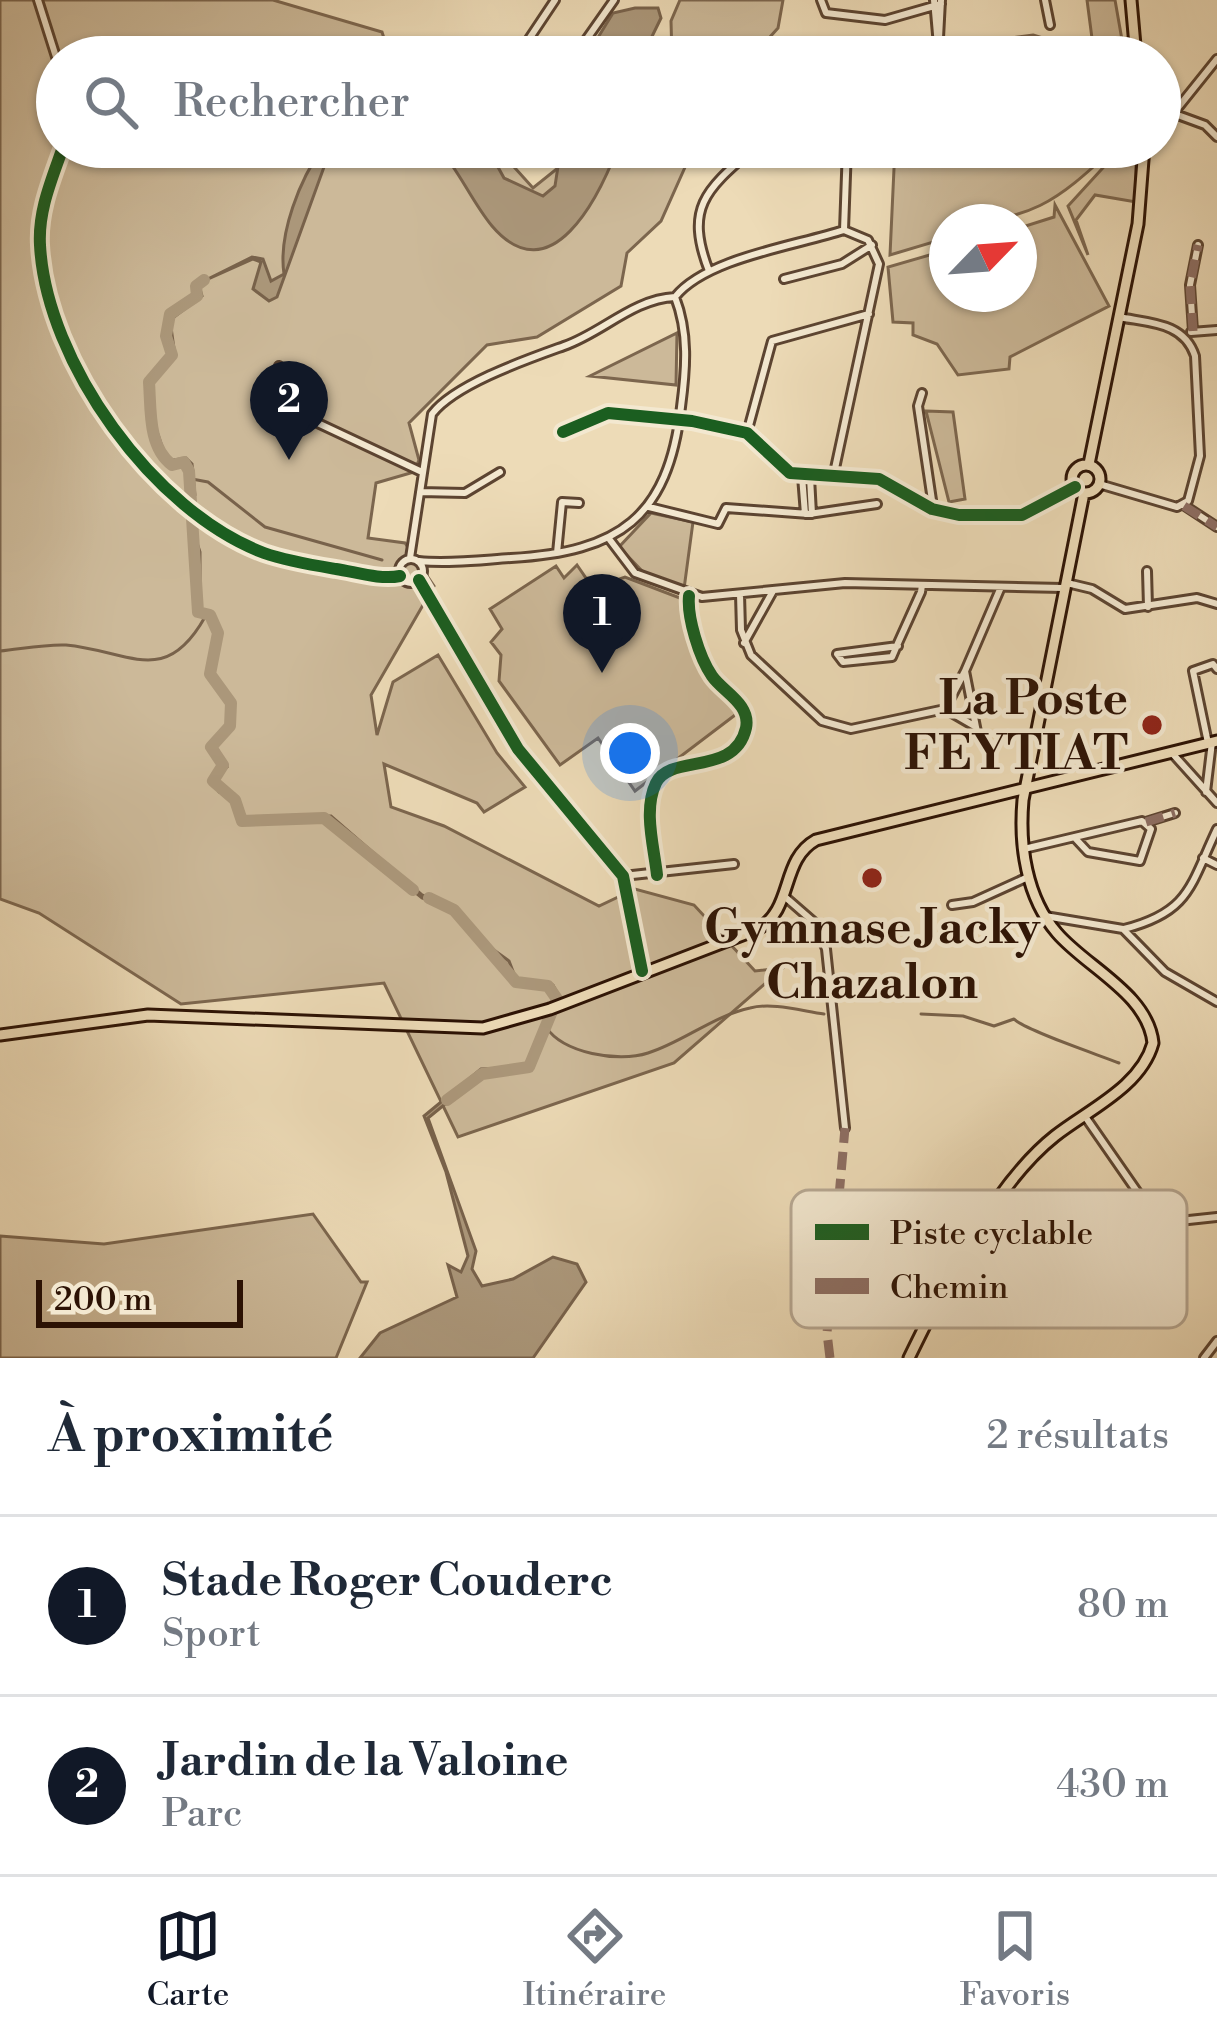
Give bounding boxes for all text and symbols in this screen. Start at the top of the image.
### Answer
search box [36,36,1181,168]
icon: search [78,69,144,135]
text: Rechercher [174,74,410,131]
north arrow [929,204,1037,312]
pin: 2 [250,361,328,460]
pin: 1 [563,574,641,673]
place label: La Poste FEYTIAT [904,670,1128,785]
marker: La Poste FEYTIAT [1139,712,1165,738]
your location [600,723,660,783]
marker: Gymnase Jacky Chazalon [859,865,885,891]
place label: Gymnase Jacky Chazalon [704,899,1041,1014]
legend [791,1190,1187,1328]
text: Piste cyclable [890,1214,1093,1255]
text: Chemin [890,1268,1009,1309]
scale bar [36,1274,243,1327]
text: 200 m [54,1280,152,1321]
text: À proximité [48,1404,333,1468]
text: 2 résultats [987,1412,1169,1461]
text: Stade Roger Couderc [162,1553,613,1610]
text: 1 [78,1581,96,1630]
text: 80 m [1077,1581,1169,1630]
text: Sport [162,1610,261,1659]
text: Jardin de la Valoine [162,1733,568,1790]
text: 2 [75,1761,99,1810]
text: 430 m [1056,1761,1169,1810]
text: Parc [162,1790,242,1839]
tab: Carte [147,1903,229,2016]
tab: Itinéraire [523,1903,666,2016]
tab: Favoris [960,1903,1070,2016]

